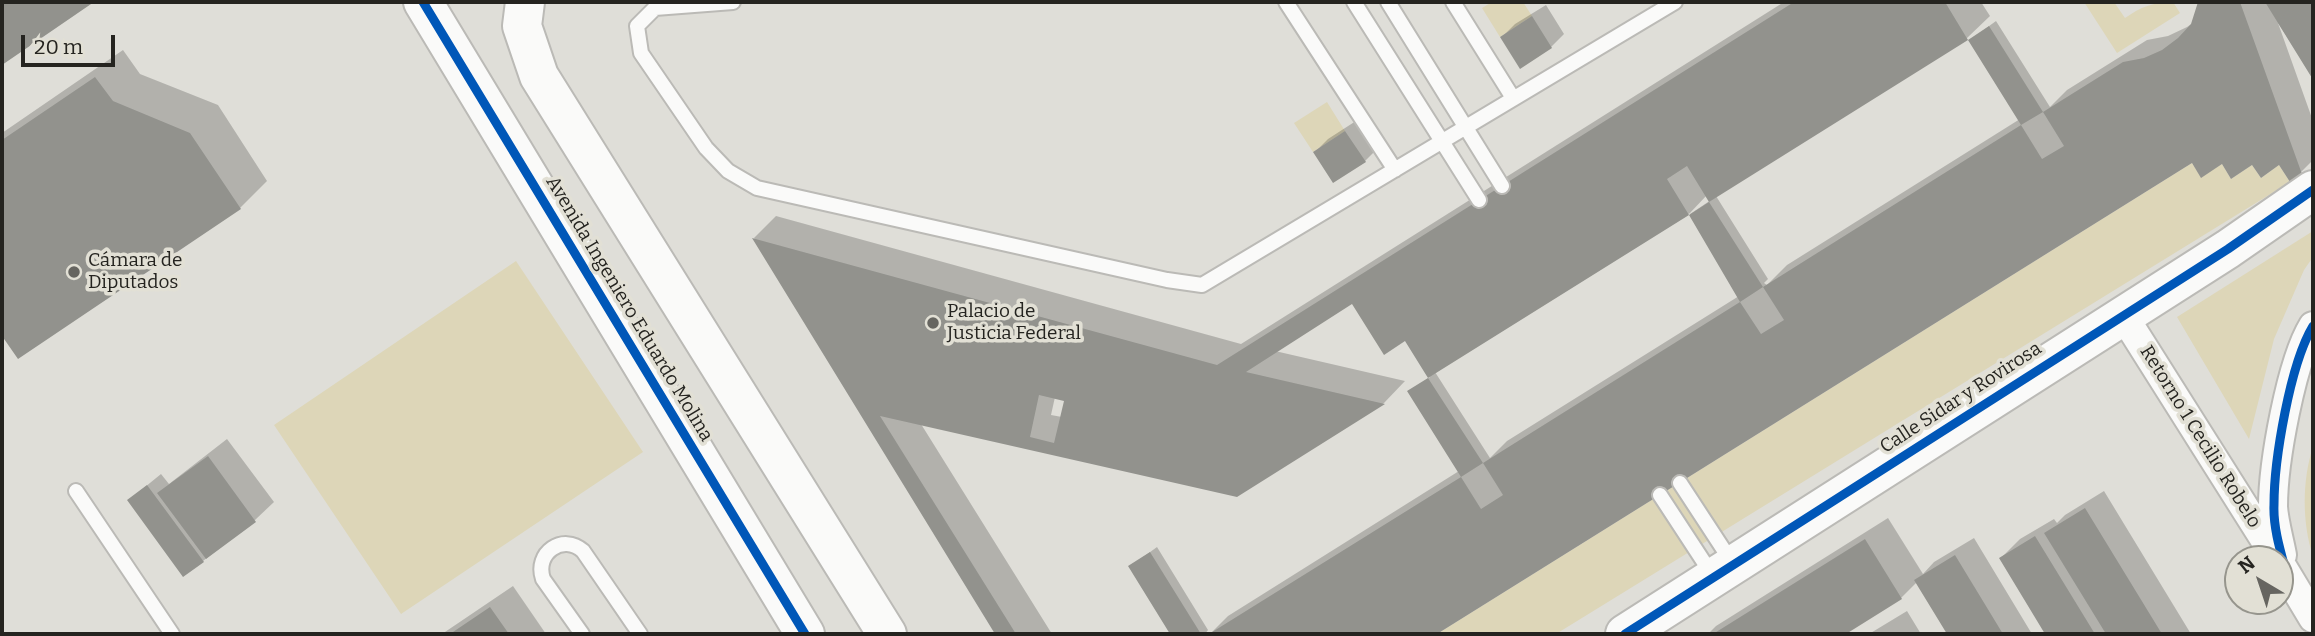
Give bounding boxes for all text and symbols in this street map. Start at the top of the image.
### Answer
scale bar [24,21,119,65]
text: 20 m [34,34,83,60]
street label: Avenida Ingeniero Eduardo Molina [541,172,717,446]
place label: Cámara de Diputados [88,250,182,294]
marker: Cámara de Diputados [66,264,82,280]
place label: Palacio de Justicia Federal [947,301,1081,345]
marker: Palacio de Justicia Federal [925,315,941,331]
street label: Calle Sidar y Rovirosa [1876,337,2046,459]
street label: Retorno 1 Cecilio Robelo [2135,342,2265,532]
north arrow [2224,545,2294,615]
text: N [2234,551,2260,578]

